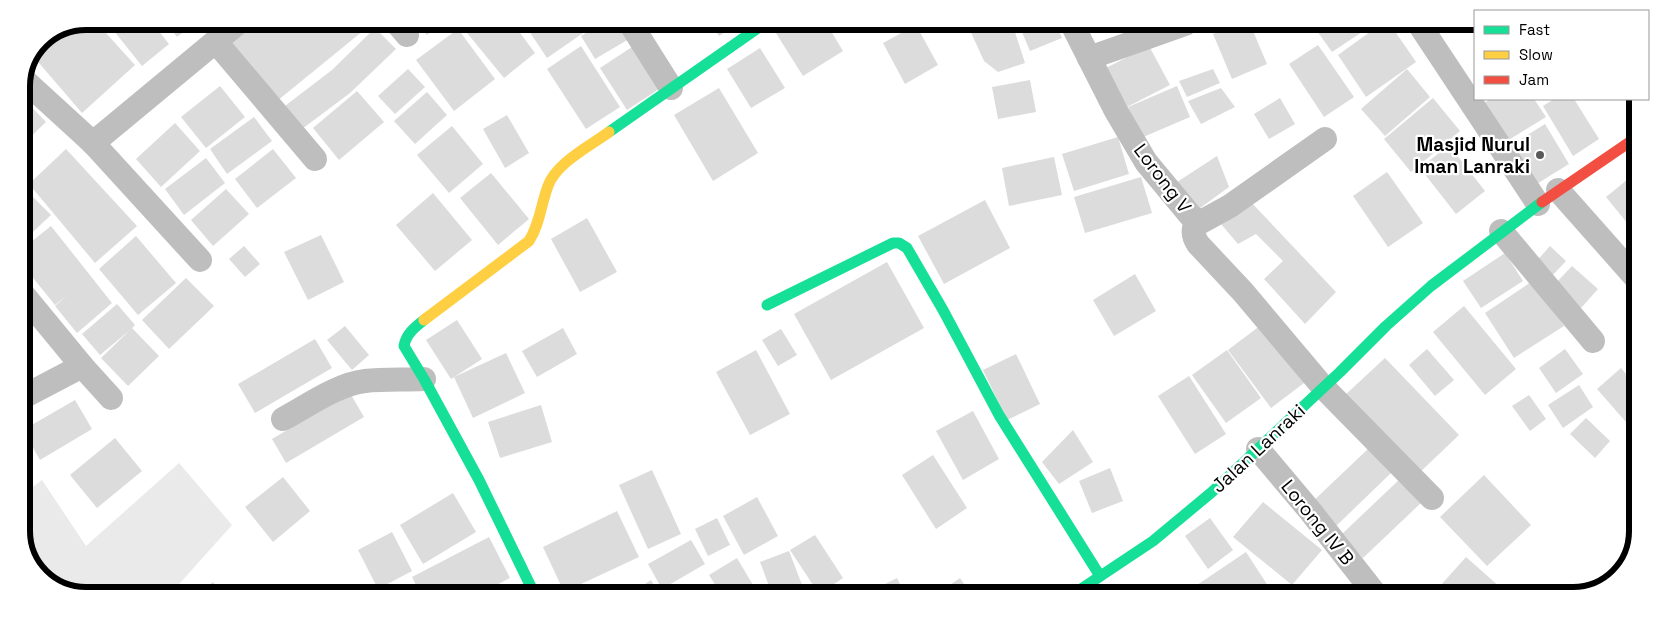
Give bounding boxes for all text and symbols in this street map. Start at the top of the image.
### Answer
legend [1474,10,1649,100]
text: Fast [1519,20,1550,39]
text: Slow [1519,45,1553,64]
text: Jam [1519,70,1549,89]
place label: Masjid Nurul Iman Lanraki [1414,132,1530,179]
street label: Lorong V [1128,138,1197,218]
marker: Masjid Nurul Iman Lanraki [1534,149,1546,161]
street label: Jalan Lanraki [1206,398,1311,498]
street label: Lorong IV B [1276,474,1360,570]

